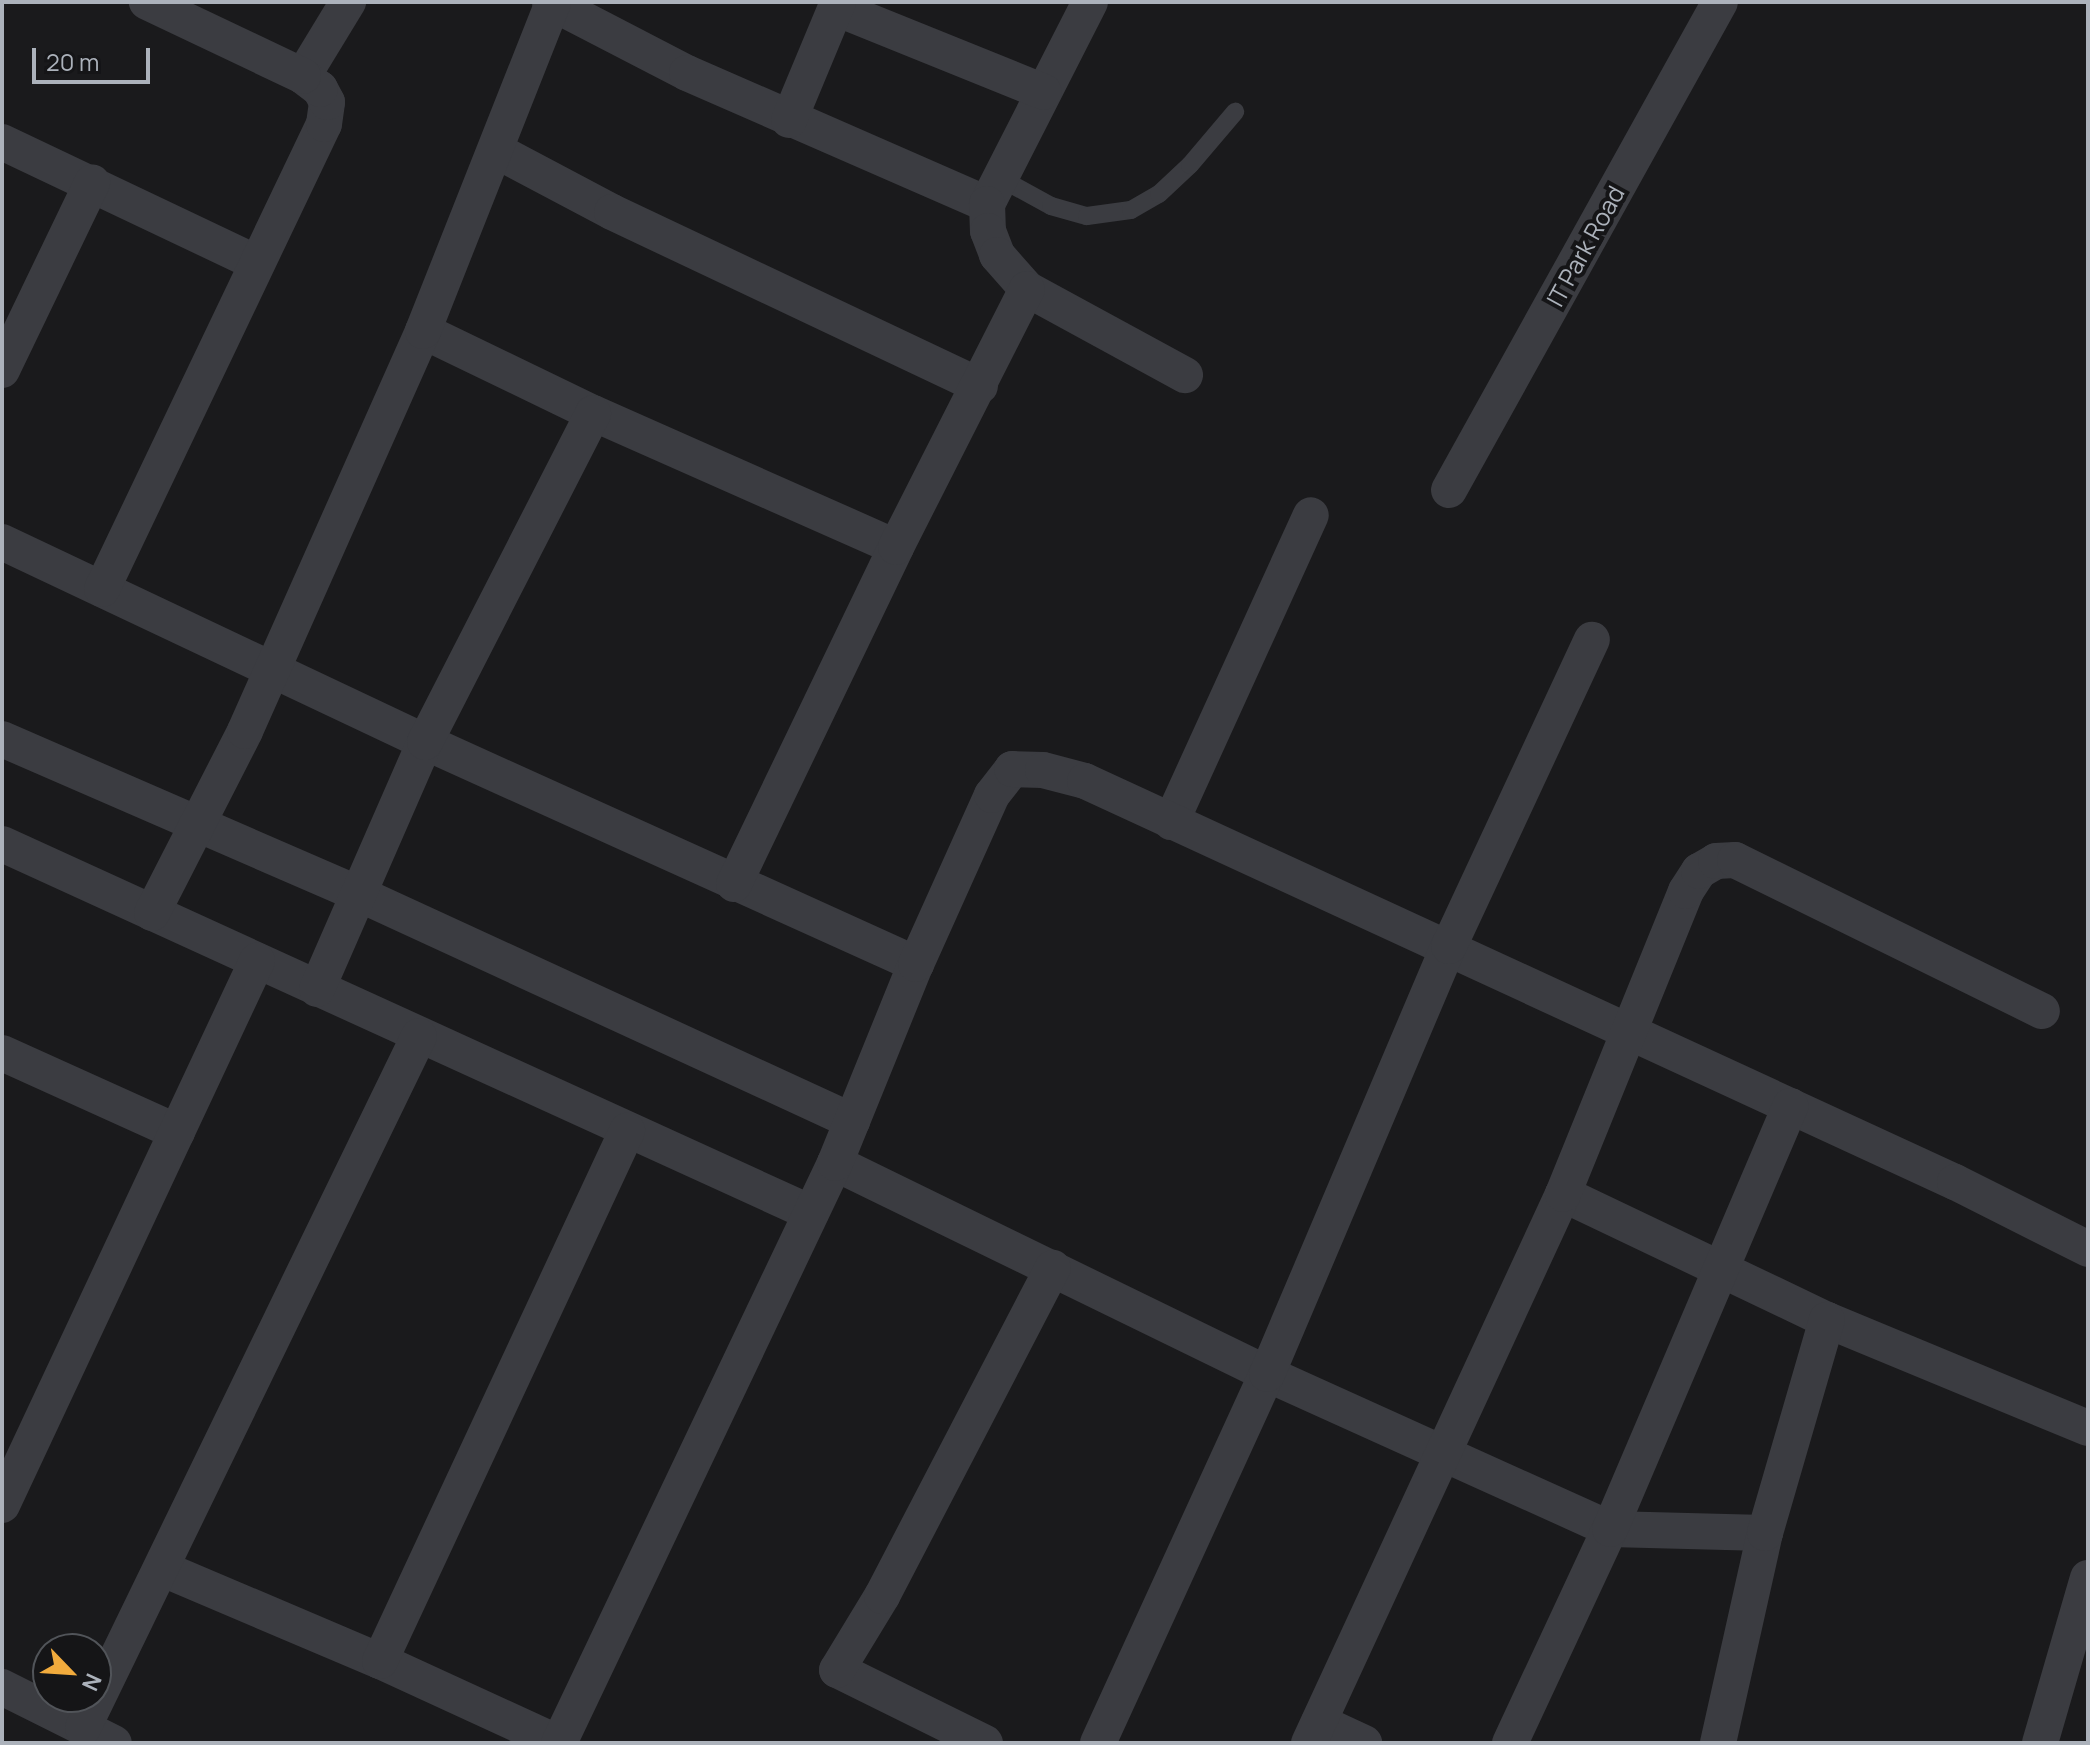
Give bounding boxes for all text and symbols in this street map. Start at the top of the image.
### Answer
scale bar [36,32,154,82]
text: 20 m [46,45,99,78]
street label: IT Park Road [1540,180,1630,312]
north arrow [32,1633,112,1713]
text: N [75,1669,109,1696]

